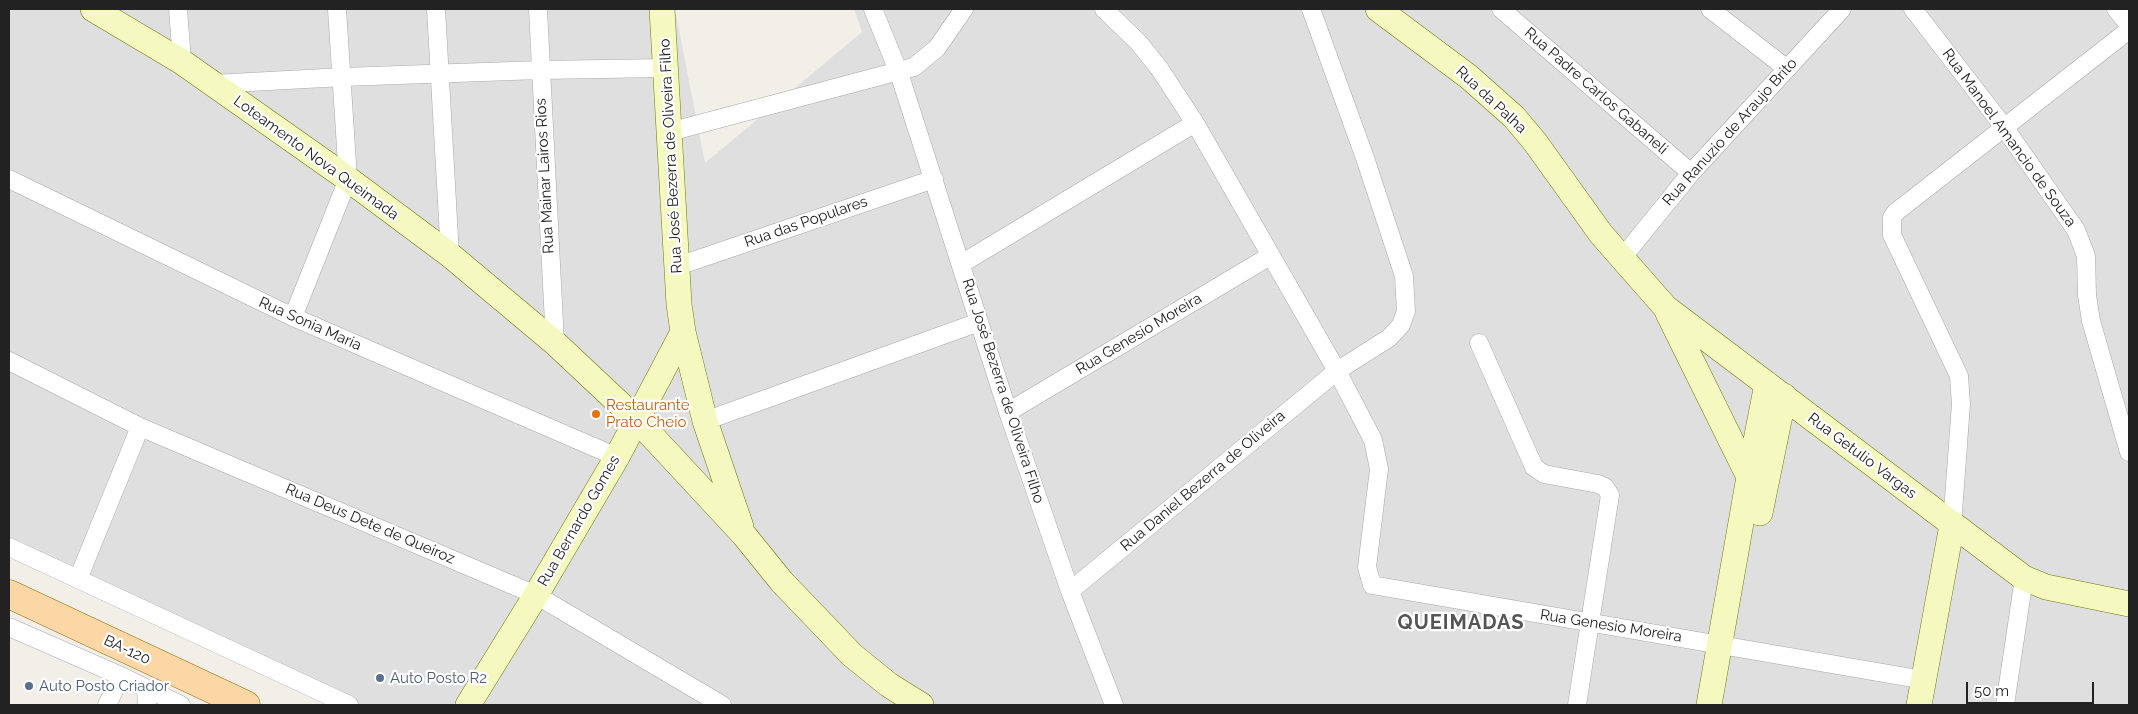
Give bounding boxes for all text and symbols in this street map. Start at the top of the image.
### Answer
street label: Rua Padre Carlos Gabaneli [1521,24,1671,158]
street label: Rua José Bezerra de Oliveira Filho [656,38,686,274]
street label: Rua Manoel Amancio de Souza [1938,45,2080,231]
street label: Rua Ranuzio de Araujo Brito [1659,54,1801,210]
street label: Rua da Palha [1452,63,1530,137]
street label: Loteamento Nova Queimada [230,92,402,224]
street label: Rua Mainar Lairos Rios [532,98,558,254]
street label: Rua das Populares [742,193,870,251]
street label: Rua José Bezerra de Oliveira Filho [958,276,1048,506]
street label: Rua Genesio Moreira [1073,289,1205,379]
street label: Rua Sonia Maria [256,293,364,355]
place label: Restaurante Prato Cheio [606,396,689,431]
street label: Rua Daniel Bezerra de Oliveira [1117,407,1289,555]
marker: Restaurante Prato Cheio [590,408,602,420]
street label: Rua Getulio Vargas [1804,409,1920,503]
street label: Rua Bernardo Gomes [534,452,624,590]
street label: Rua Deus Dete de Queiroz [283,480,457,568]
street label: Rua Genesio Moreira [1539,606,1683,646]
district label: QUEIMADAS [1396,611,1526,635]
street label: BA-120 [101,631,153,669]
place label: Auto Posto R2 [390,669,487,687]
marker: Auto Posto R2 [374,672,386,684]
scale bar [1968,672,2096,704]
place label: Auto Posto Criador [39,677,169,695]
marker: Auto Posto Criador [23,680,35,692]
text: 50 m [1974,682,2009,700]

